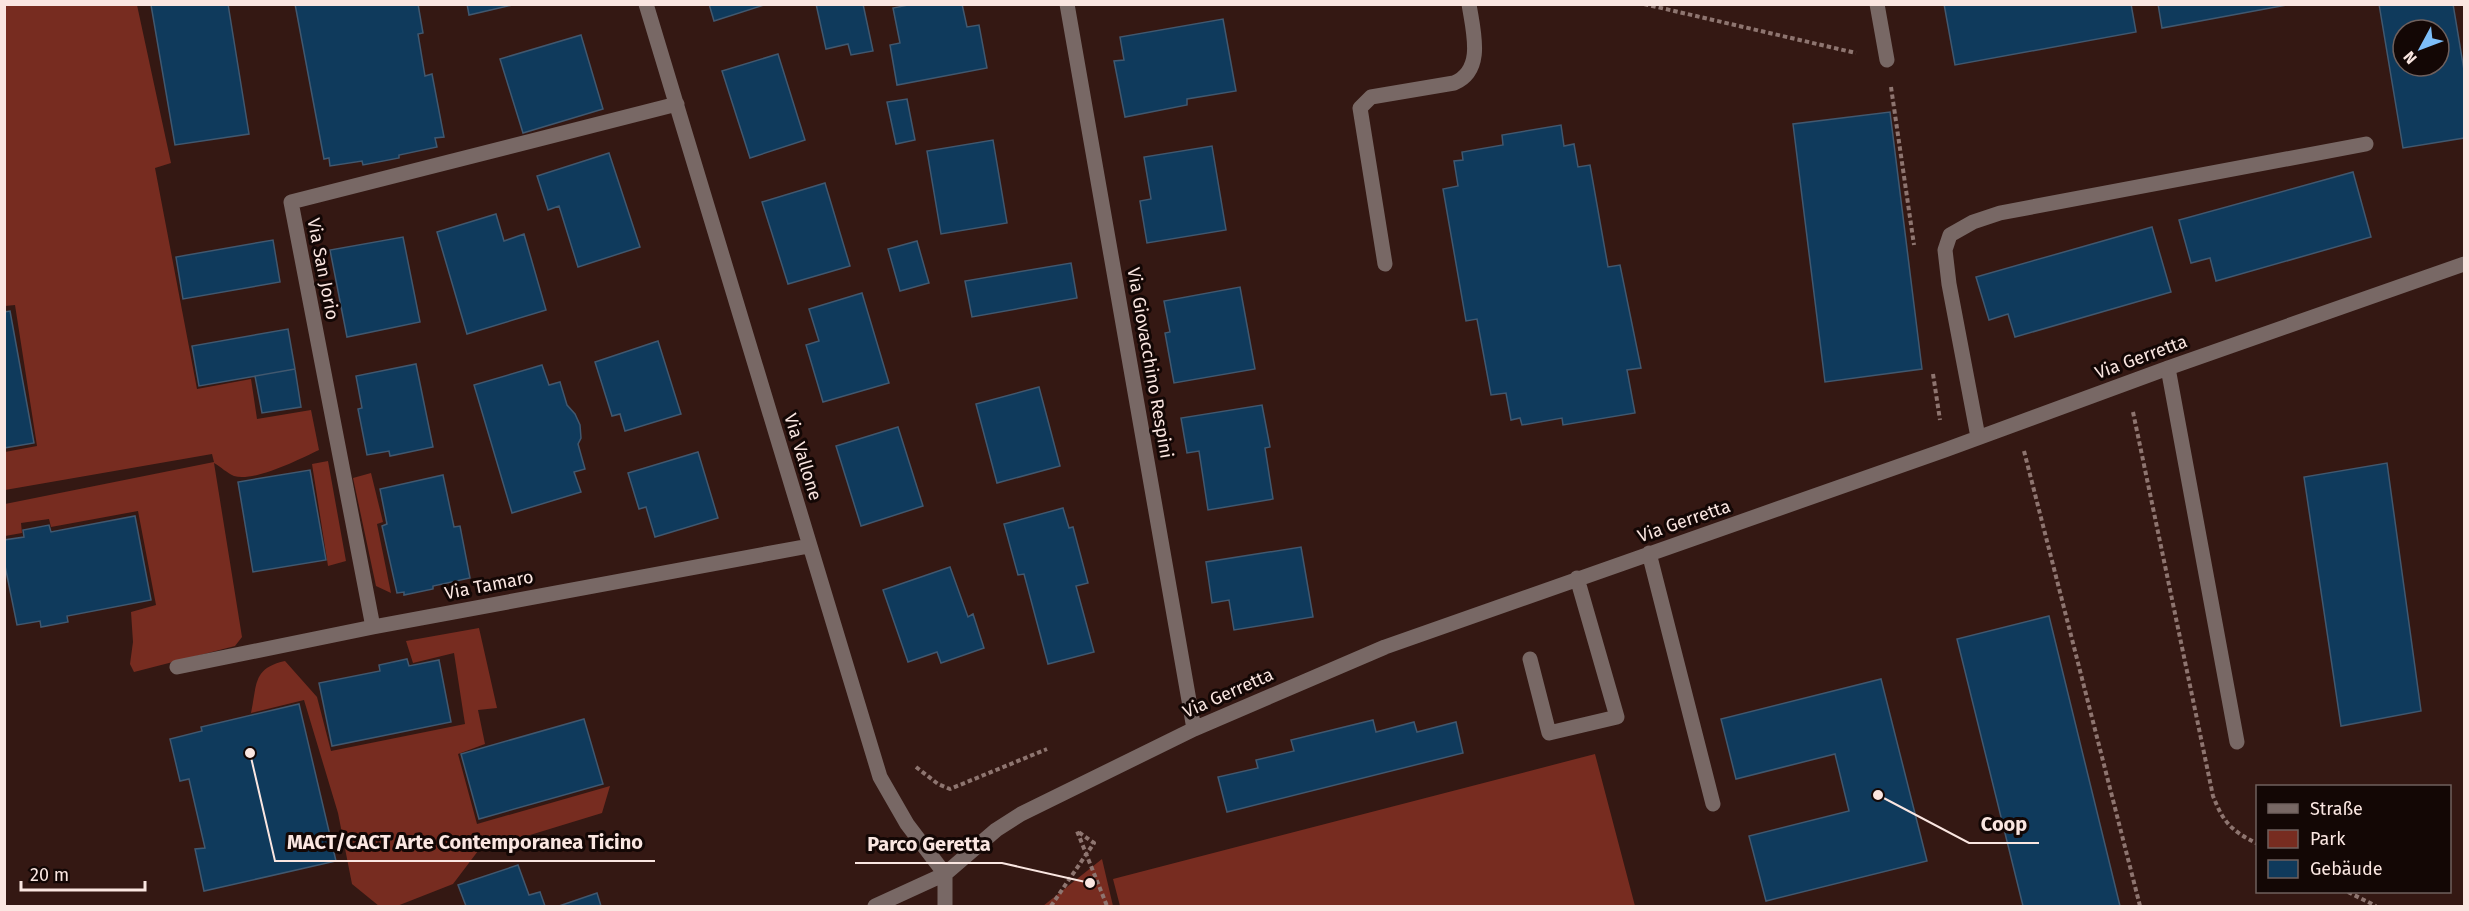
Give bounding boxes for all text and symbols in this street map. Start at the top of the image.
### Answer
north arrow [2391,18,2451,78]
text: N [2399,47,2421,68]
street label: Via San Jorio [302,216,344,322]
street label: Via Giovacchino Respini [1122,266,1178,460]
street label: Via Gerretta [2092,330,2190,384]
street label: Via Vallone [779,411,827,503]
street label: Via Gerretta [1635,495,1733,547]
street label: Via Tamaro [443,566,535,604]
street label: Via Gerretta [1179,663,1277,723]
legend [2256,785,2451,893]
text: Straße [2310,798,2363,820]
callout: Coop [1969,805,2039,843]
text: Coop [1981,812,2027,836]
callout: MACT/CACT Arte Contemporanea Ticino [275,823,655,861]
callout: Parco Geretta [855,825,1002,863]
text: Park [2310,828,2346,850]
text: MACT/CACT Arte Contemporanea Ticino [287,830,643,854]
text: Parco Geretta [867,832,991,856]
scale bar [21,854,146,892]
text: Gebäude [2310,858,2383,880]
text: 20 m [30,864,69,886]

